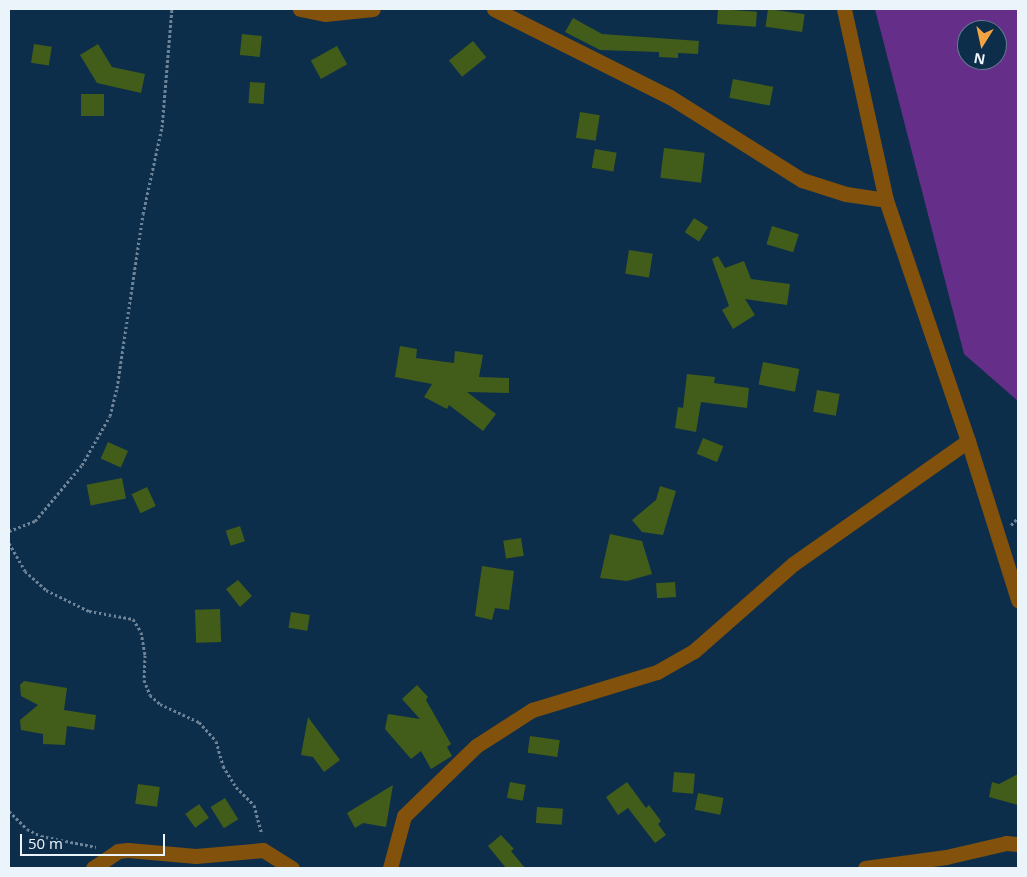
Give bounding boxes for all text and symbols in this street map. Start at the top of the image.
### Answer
north arrow [957,20,1007,70]
text: N [972,49,987,70]
scale bar [22,824,168,856]
text: 50 m [28,833,63,853]

